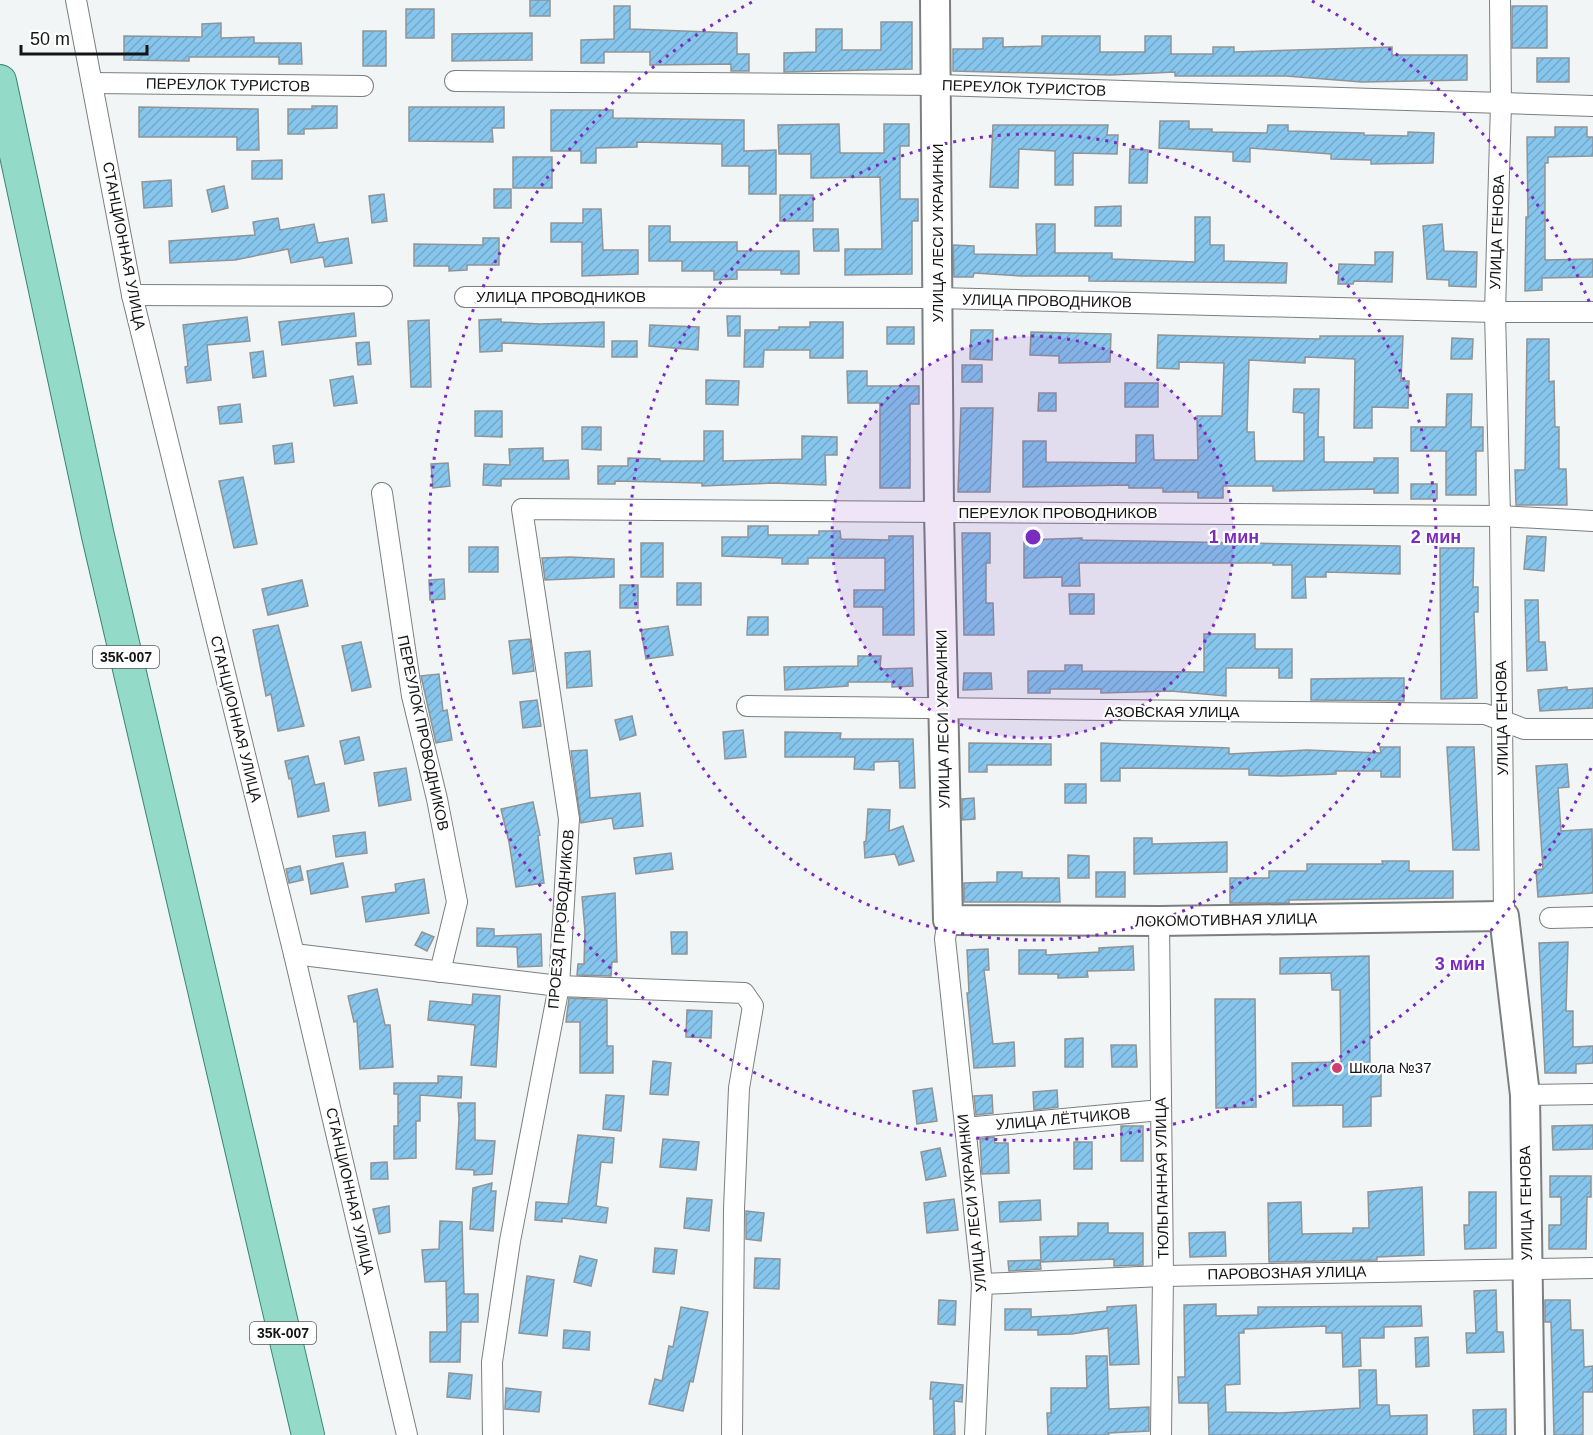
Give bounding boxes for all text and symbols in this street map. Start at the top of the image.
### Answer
scale bar [21,18,147,56]
text: 50 m [30,29,70,49]
street label: ПЕРЕУЛОК ТУРИСТОВ [146,75,310,94]
street label: ПЕРЕУЛОК ТУРИСТОВ [942,76,1106,99]
street label: УЛИЦА ЛЕСИ УКРАИНКИ [929,144,946,322]
street label: СТАНЦИОННАЯ УЛИЦА [100,160,149,331]
street label: УЛИЦА ГЕНОВА [1486,174,1507,290]
street label: УЛИЦА ПРОВОДНИКОВ [476,288,646,305]
street label: УЛИЦА ПРОВОДНИКОВ [962,291,1132,310]
street label: ПЕРЕУЛОК ПРОВОДНИКОВ [958,504,1158,521]
centre of rings [1023,527,1043,547]
text: 1 мин [1209,527,1259,547]
text: 2 мин [1411,527,1461,547]
street label: УЛИЦА ЛЕСИ УКРАИНКИ [932,629,953,809]
street label: СТАНЦИОННАЯ УЛИЦА [208,634,265,804]
street label: ПЕРЕУЛОК ПРОВОДНИКОВ [394,634,453,832]
road number: 35К-007 [93,646,159,668]
street label: УЛИЦА ГЕНОВА [1492,660,1511,776]
street label: АЗОВСКАЯ УЛИЦА [1104,703,1240,720]
street label: ПРОЕЗД ПРОВОДНИКОВ [544,828,577,1009]
street label: ЛОКОМОТИВНАЯ УЛИЦА [1135,909,1317,930]
text: 3 мин [1435,954,1485,974]
place label: Школа №37 [1349,1059,1432,1076]
marker: Школа №37 [1330,1061,1344,1075]
street label: ТЮЛЬПАННАЯ УЛИЦА [1152,1097,1171,1259]
street label: УЛИЦА ЛЁТЧИКОВ [995,1104,1131,1133]
street label: СТАНЦИОННАЯ УЛИЦА [323,1106,378,1276]
street label: УЛИЦА ЛЕСИ УКРАИНКИ [954,1113,989,1293]
street label: УЛИЦА ГЕНОВА [1516,1145,1535,1261]
street label: ПАРОВОЗНАЯ УЛИЦА [1207,1263,1367,1282]
road number: 35К-007 [250,1322,316,1344]

